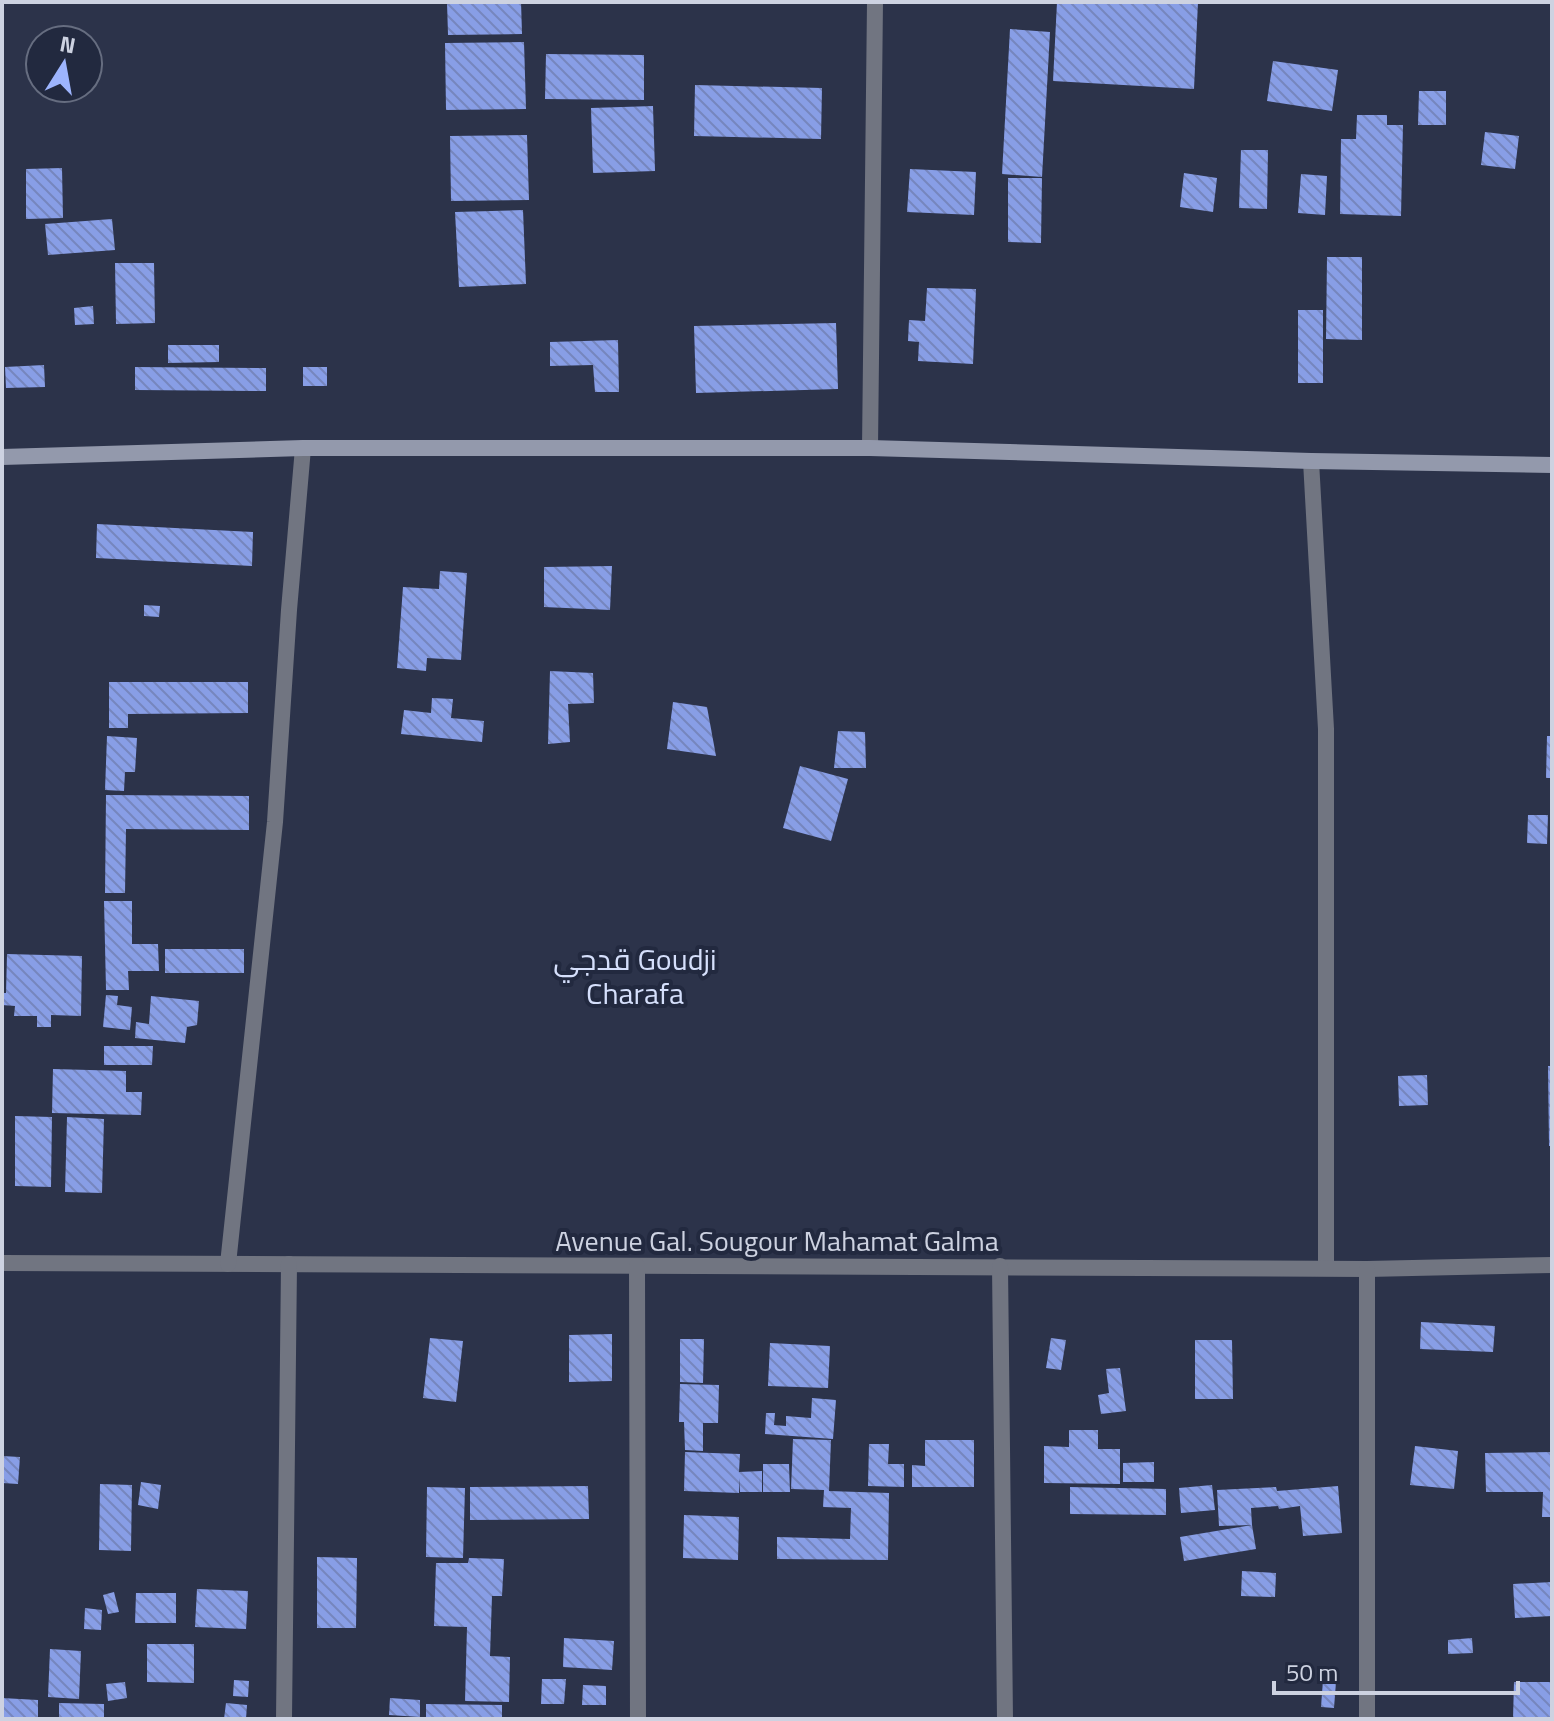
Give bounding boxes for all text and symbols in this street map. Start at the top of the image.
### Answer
north arrow [24,24,104,104]
text: N [57,26,79,63]
district label: قدجي Goudji Charafa [553,936,717,1016]
street label: Avenue Gal. Sougour Mahamat Galma [555,1219,999,1262]
scale bar [1274,1645,1518,1695]
text: 50 m [1286,1654,1338,1690]

